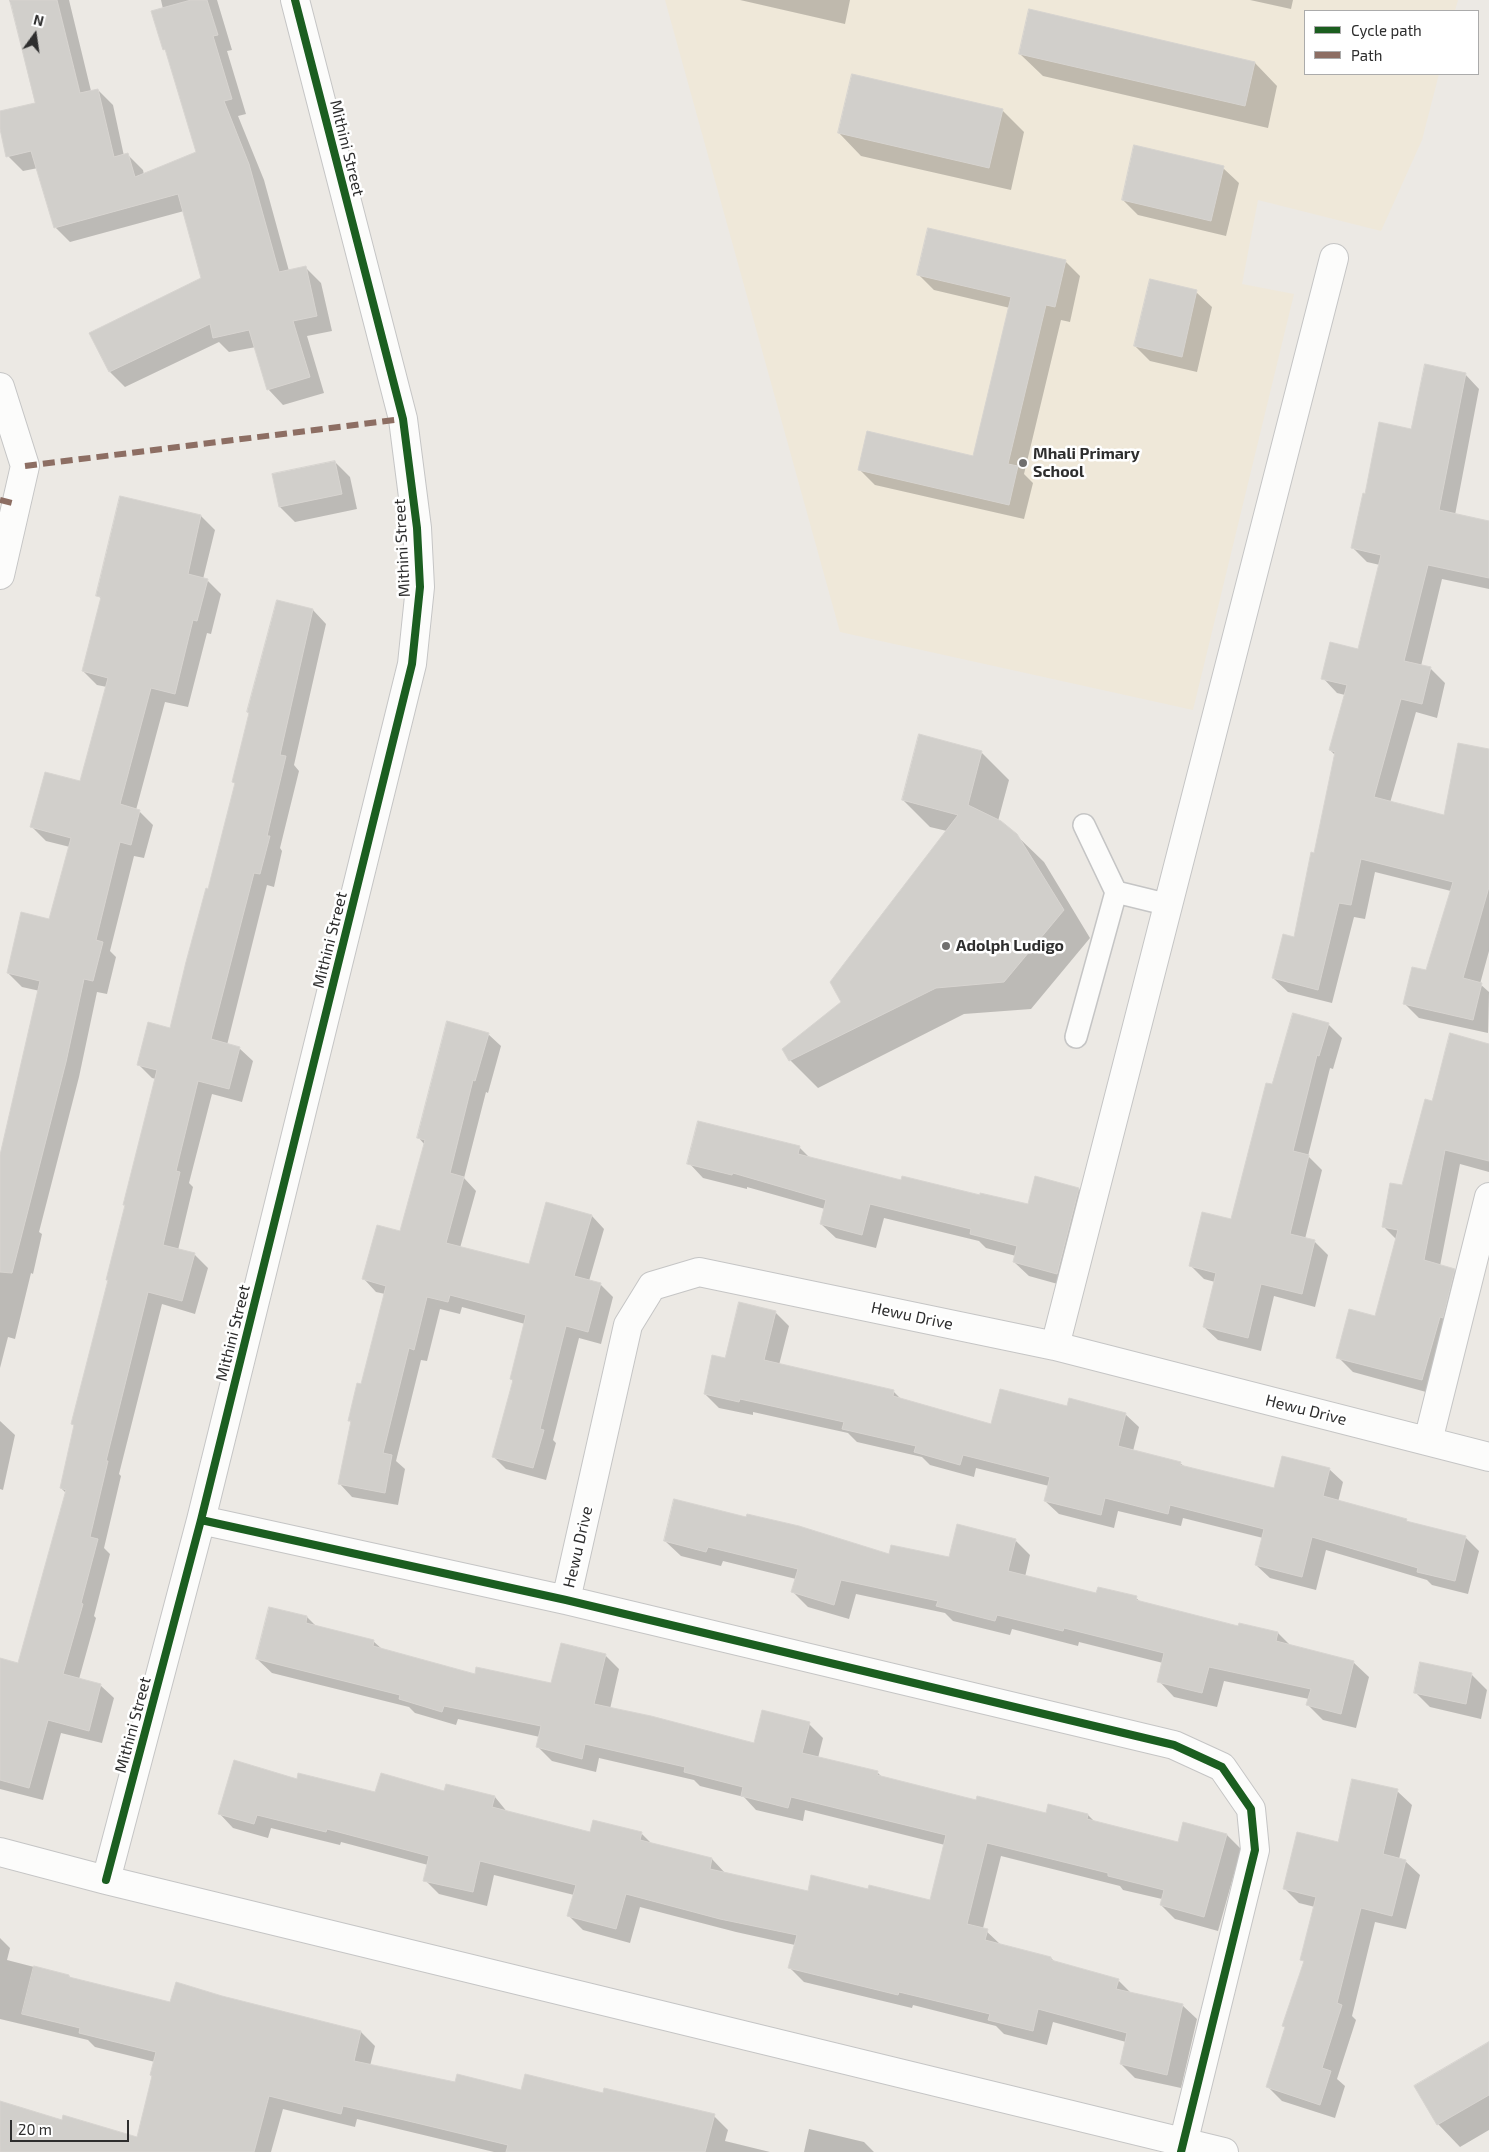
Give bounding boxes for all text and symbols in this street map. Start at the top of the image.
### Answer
north arrow [10,10,60,60]
text: N [32,10,46,29]
legend [1304,10,1479,75]
text: Cycle path [1351,21,1422,39]
text: Path [1351,46,1382,64]
street label: Mithini Street [326,98,368,198]
place label: Mhali Primary School [1033,444,1140,482]
marker: Mhali Primary School [1017,457,1029,469]
street label: Mithini Street [390,498,414,598]
street label: Mithini Street [309,890,351,990]
place label: Adolph Ludigo [956,936,1064,956]
marker: Adolph Ludigo [940,940,952,952]
street label: Mithini Street [212,1283,254,1383]
street label: Hewu Drive [869,1298,955,1334]
street label: Hewu Drive [1263,1391,1349,1429]
street label: Hewu Drive [559,1504,597,1590]
street label: Mithini Street [111,1675,155,1775]
scale bar [12,2110,131,2142]
text: 20 m [18,2120,52,2138]

